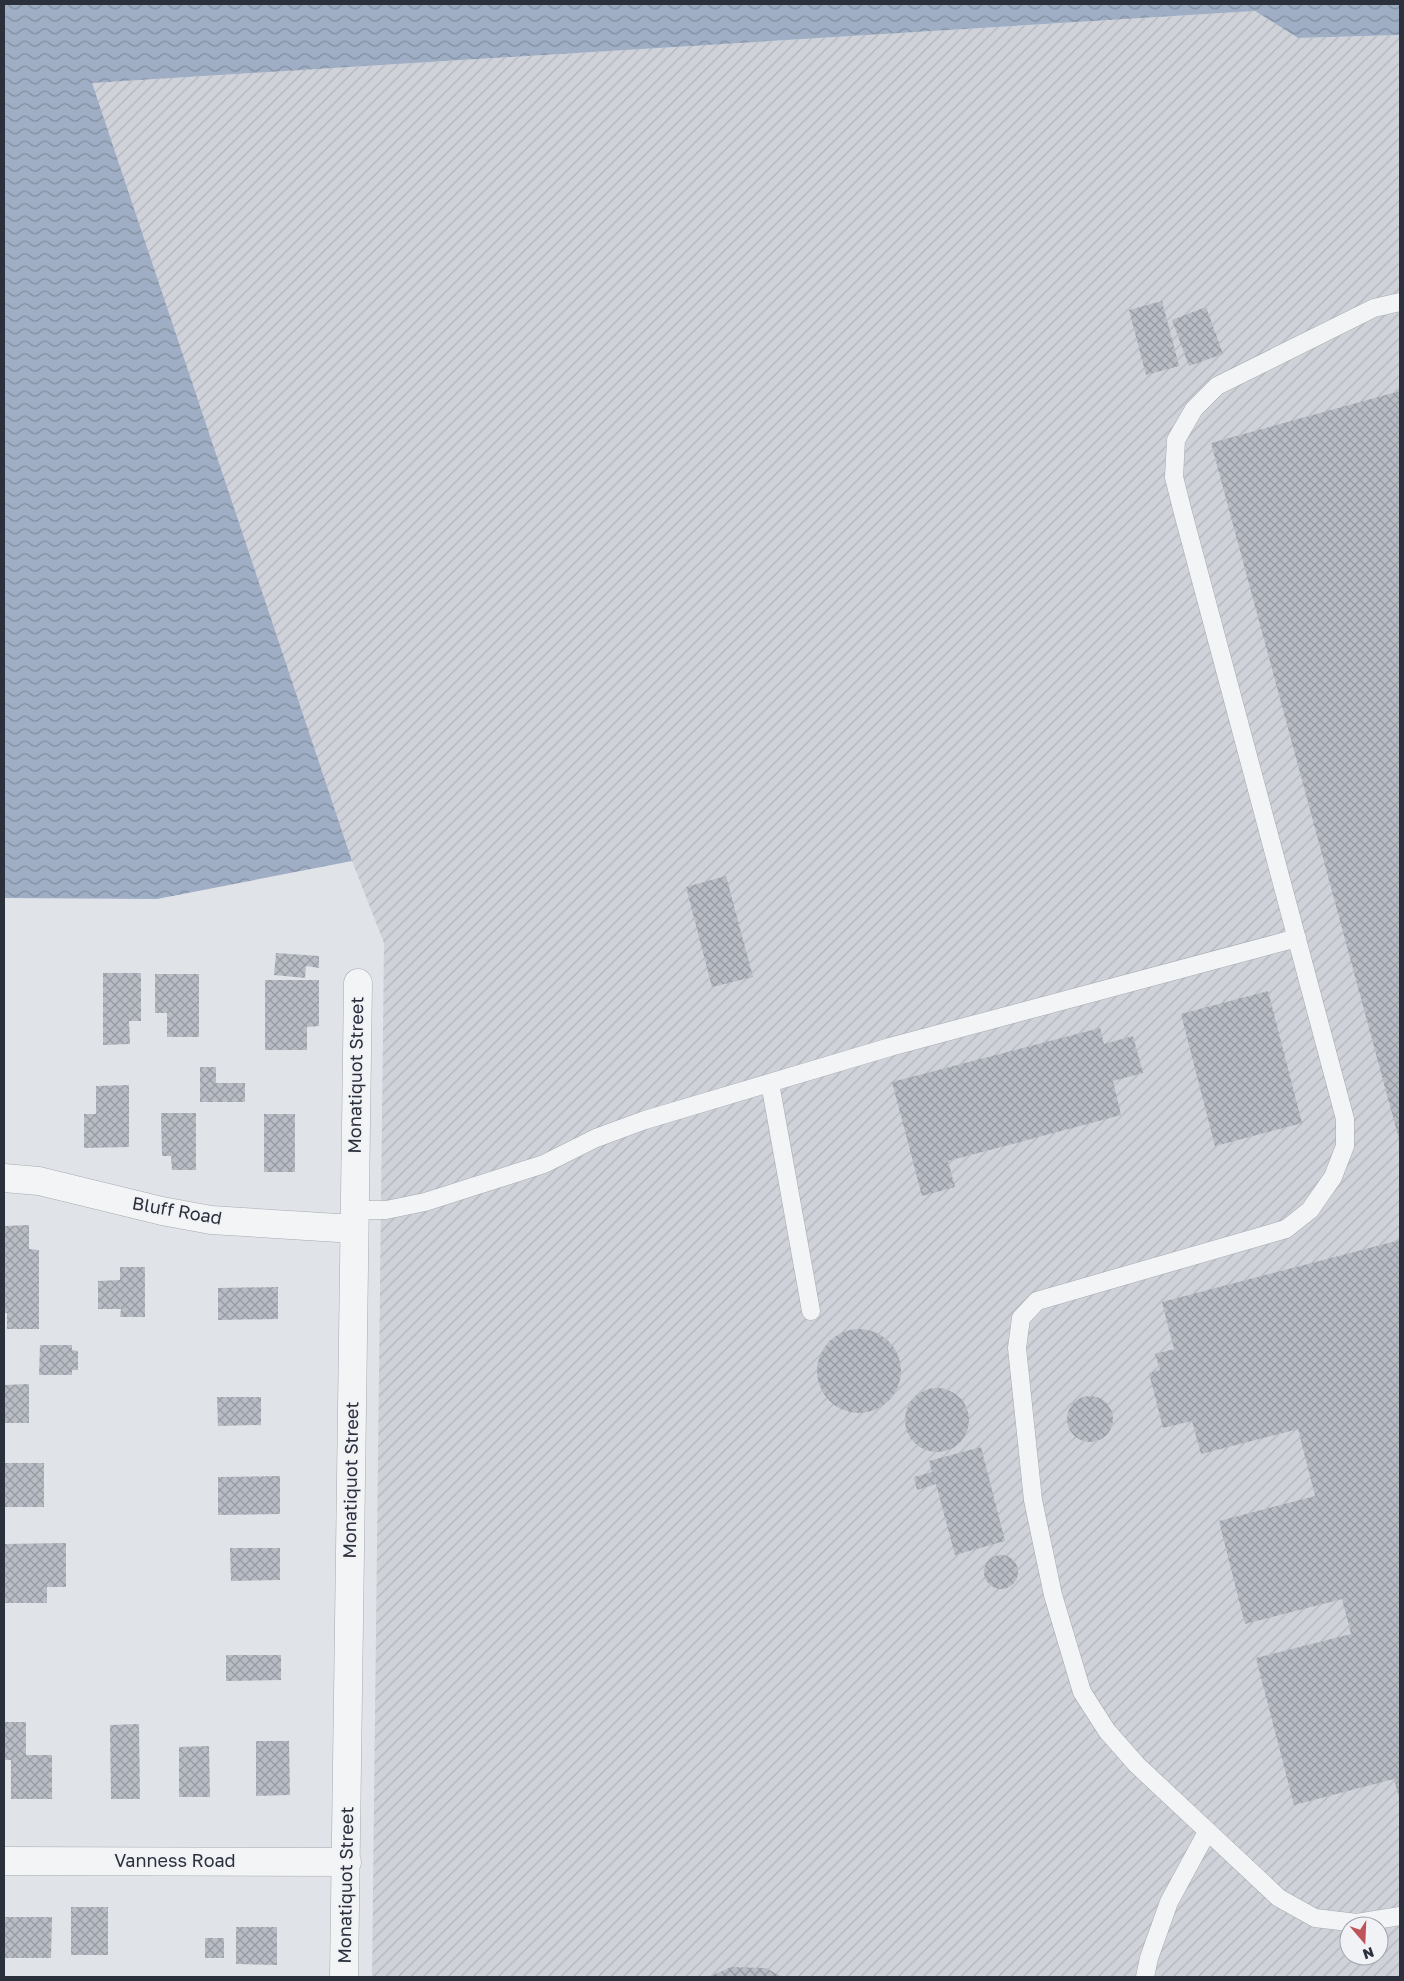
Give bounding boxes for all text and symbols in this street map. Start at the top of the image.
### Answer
street label: Monatiquot Street [343,996,367,1154]
street label: Bluff Road [131,1191,224,1229]
street label: Monatiquot Street [338,1401,362,1559]
street label: Monatiquot Street [333,1806,357,1964]
street label: Vanness Road [114,1849,236,1871]
north arrow [1339,1916,1389,1966]
text: N [1361,1944,1376,1964]

